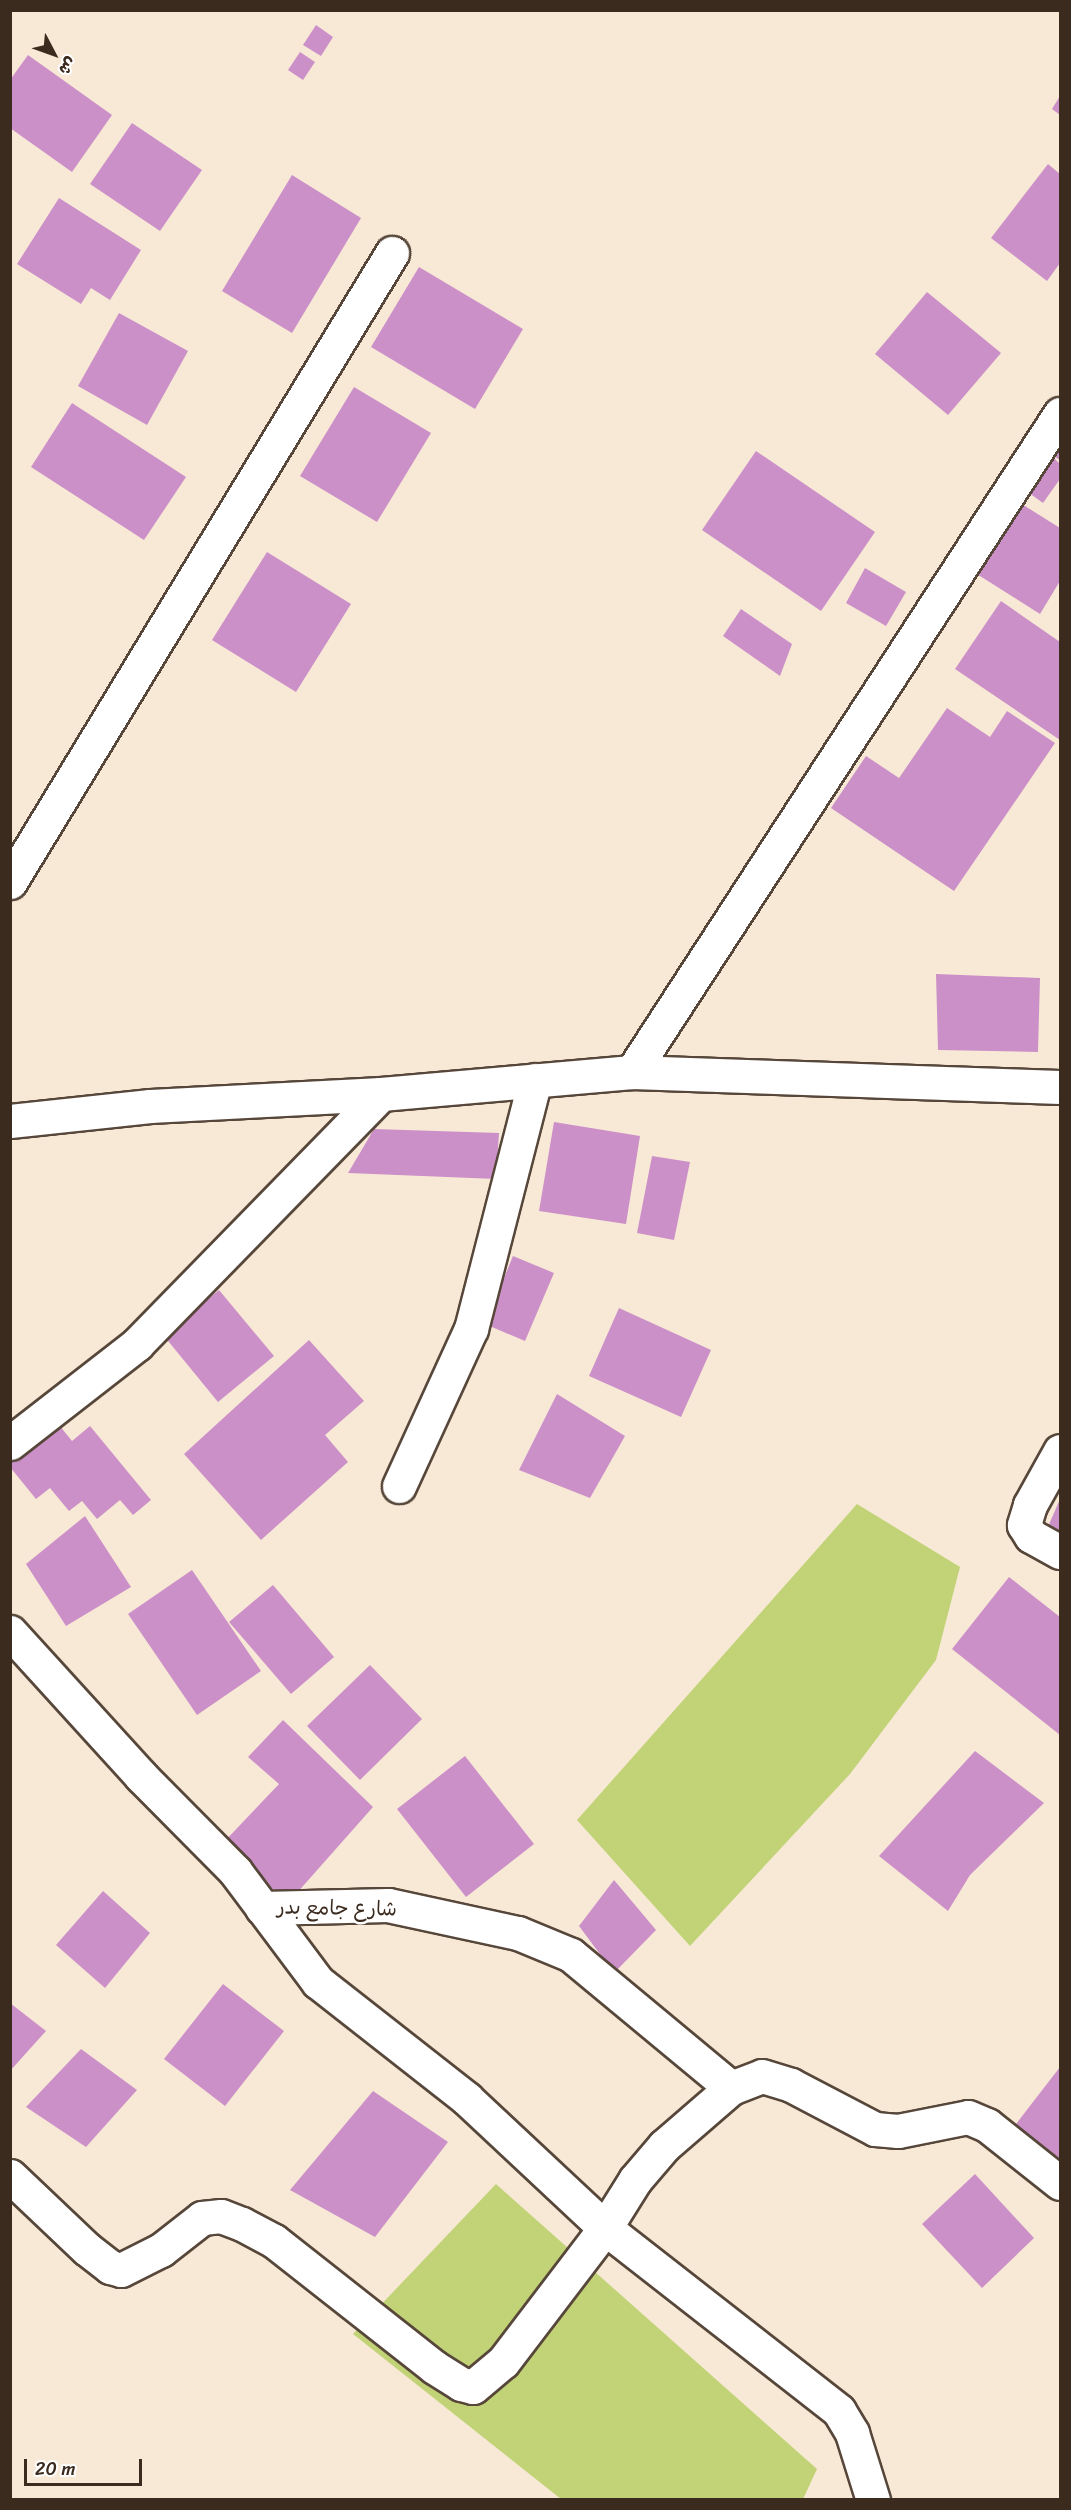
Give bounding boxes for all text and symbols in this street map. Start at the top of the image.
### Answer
north arrow [24,24,84,84]
text: ش [51,50,85,82]
street label: شارع جامع بدر [277,1895,397,1921]
scale bar [27,2447,146,2485]
text: 20 m [35,2453,75,2485]

